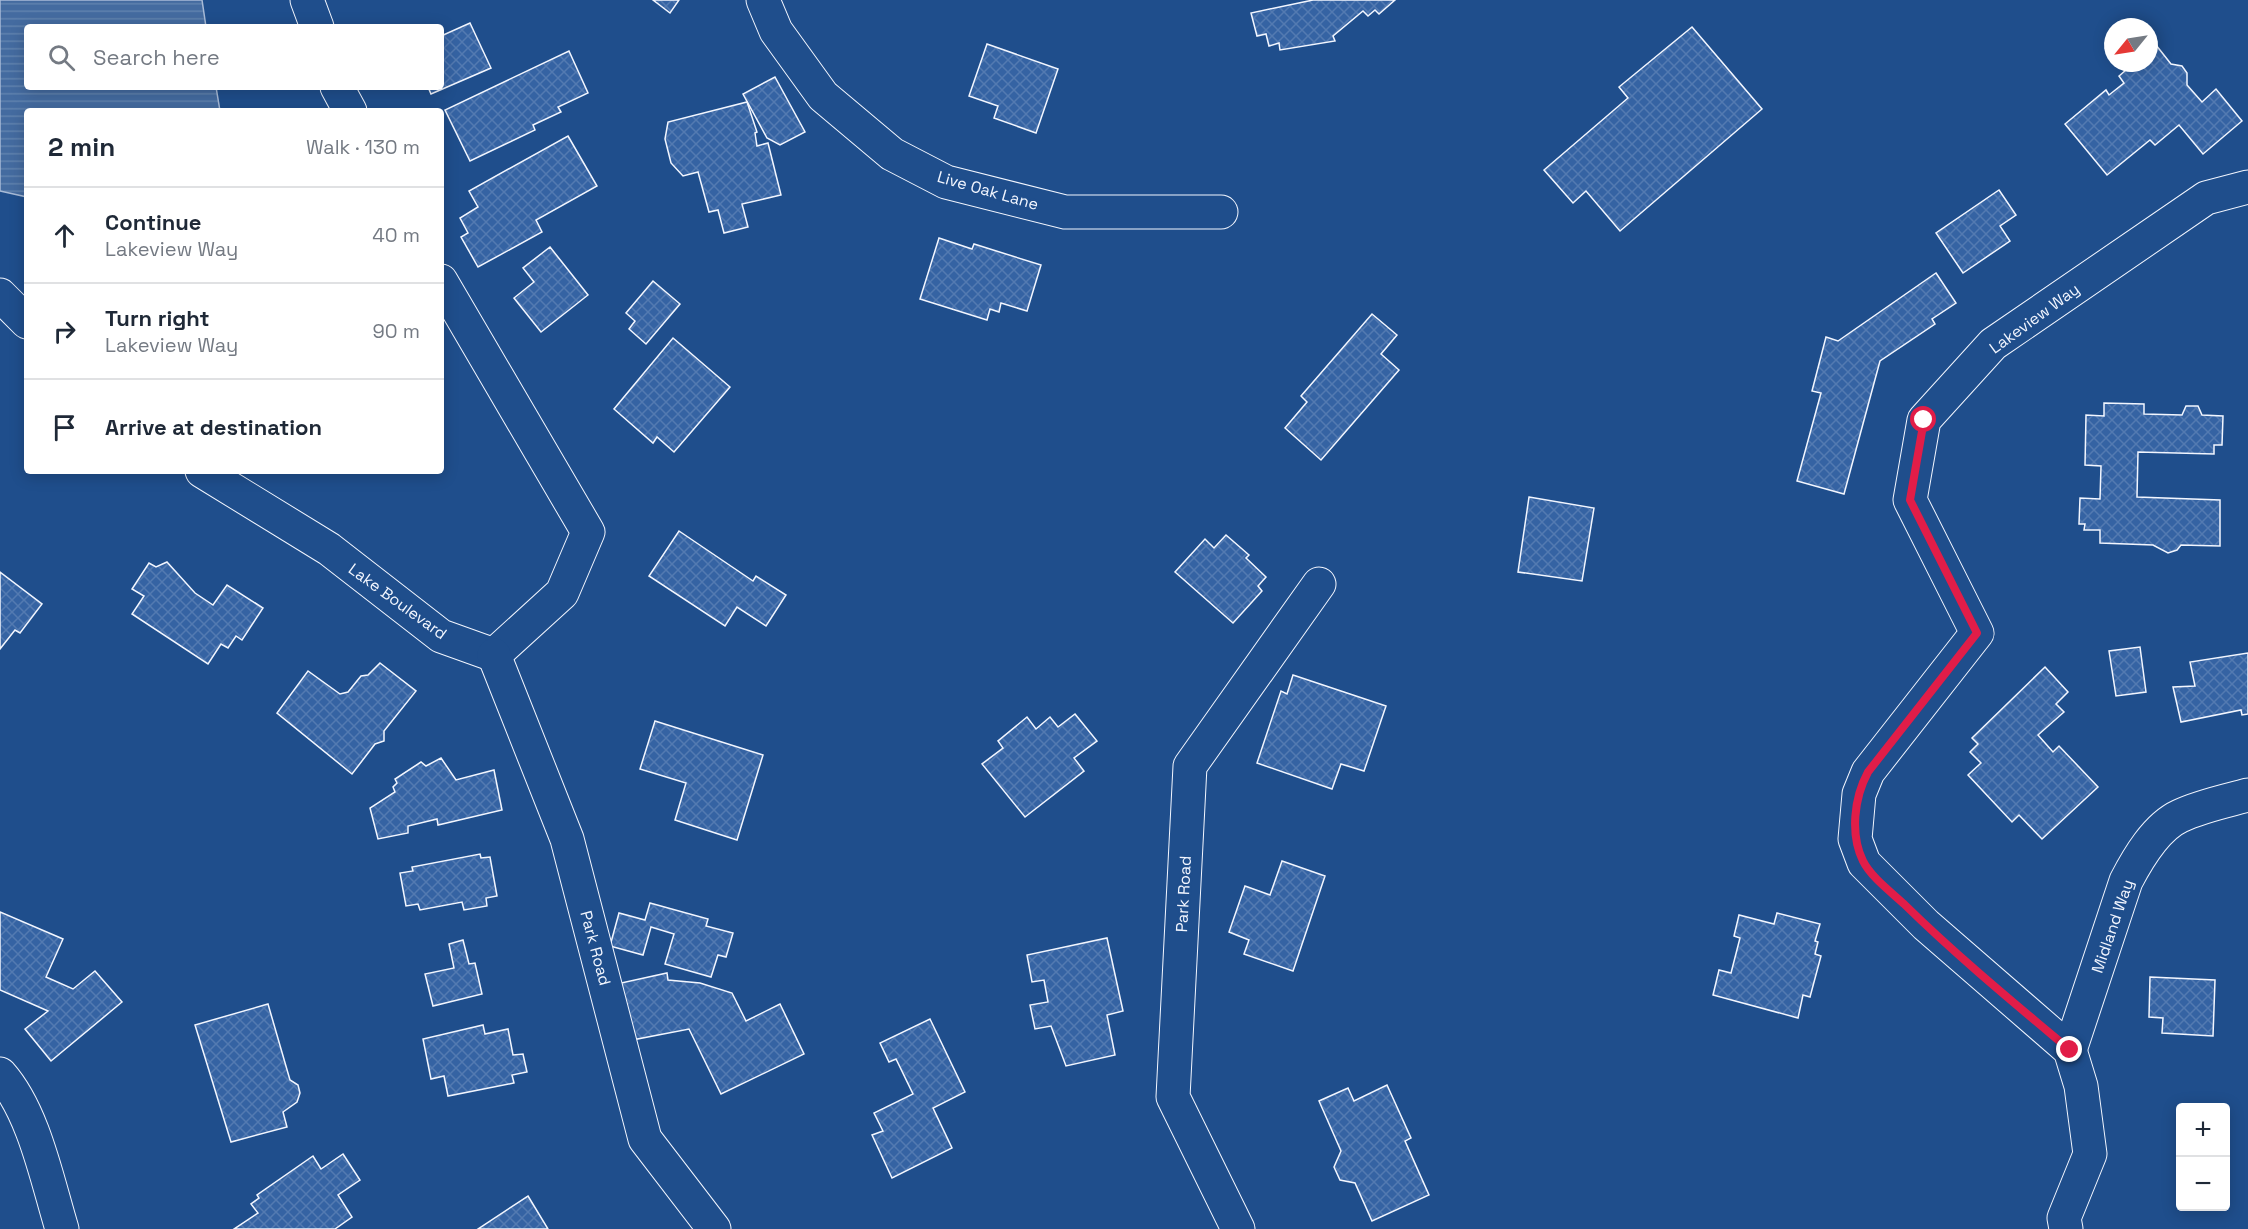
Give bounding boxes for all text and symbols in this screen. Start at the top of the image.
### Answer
north arrow [2104,18,2158,72]
search box [24,24,444,90]
icon: search [45,41,78,74]
text: Search here [93,43,220,71]
text: 2 min [48,130,115,164]
text: Walk · 130 m [306,134,420,160]
street label: Live Oak Lane [935,166,1041,215]
text: Continue [105,208,201,236]
icon: ahead [48,219,81,252]
text: 40 m [372,222,420,248]
text: Lakeview Way [105,236,238,262]
street label: Lakeview Way [1985,279,2084,358]
text: Turn right [105,304,210,332]
icon: right [48,315,81,348]
text: 90 m [373,318,420,344]
text: Lakeview Way [105,332,238,358]
route start [1910,406,1936,432]
icon: arrive [48,411,81,444]
text: Arrive at destination [105,413,322,441]
street label: Lake Boulevard [344,559,451,644]
street label: Park Road [1171,855,1196,933]
street label: Midland Way [2087,876,2138,976]
street label: Park Road [575,908,616,988]
route end [2056,1036,2082,1062]
map controls [2176,1103,2230,1211]
button: + [2176,1103,2230,1157]
button: − [2176,1157,2230,1211]

